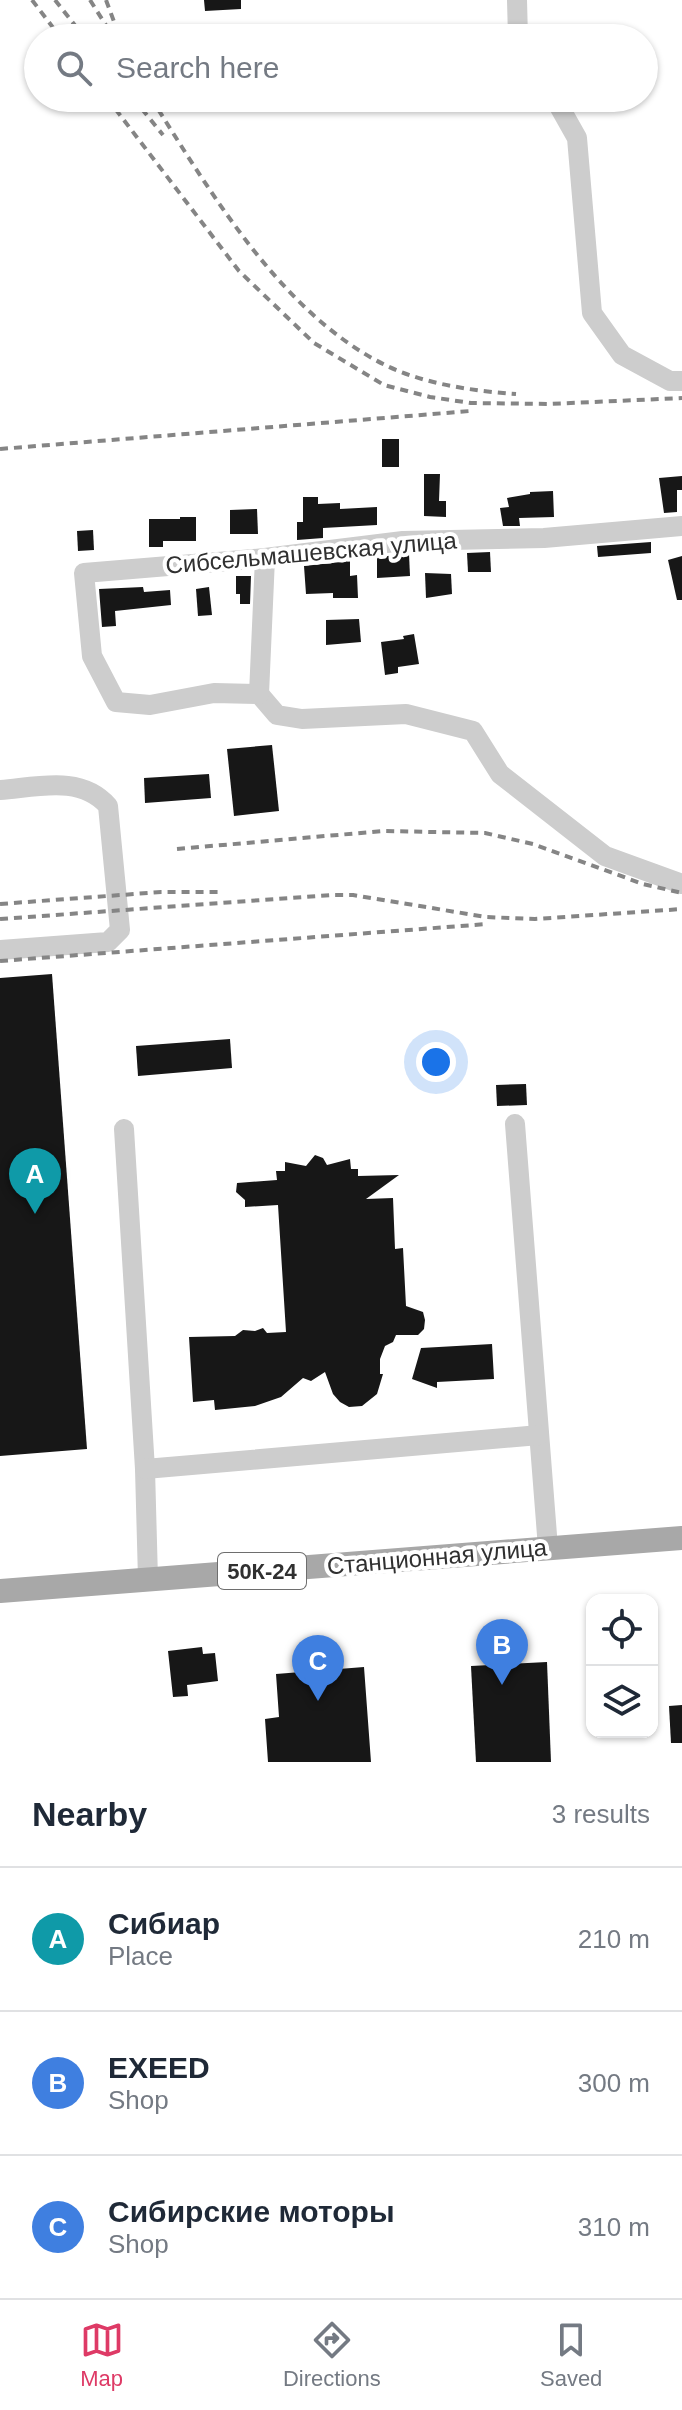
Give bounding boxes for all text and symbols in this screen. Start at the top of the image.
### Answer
search box [24,24,658,112]
icon: search [52,46,96,90]
text: Search here [116,51,279,84]
street label: Сибсельмашевская улица [164,526,458,579]
your location [416,1042,456,1082]
pin: A [9,1148,61,1214]
street label: Станционная улица [326,1533,549,1580]
road number: 50К-24 [218,1553,306,1589]
map controls [586,1594,658,1738]
button: locate [586,1594,658,1666]
pin: B [476,1619,528,1685]
pin: C [292,1635,344,1701]
button: layers [586,1666,658,1738]
text: Nearby [32,1795,147,1833]
text: 3 results [552,1799,650,1829]
text: Сибиар [108,1907,220,1940]
text: A [49,1924,67,1954]
text: 210 m [578,1924,650,1954]
text: Place [108,1941,173,1971]
text: EXEED [108,2051,210,2084]
text: B [49,2068,67,2098]
text: 300 m [578,2068,650,2098]
text: Shop [108,2085,169,2115]
text: Сибирские моторы [108,2195,395,2228]
text: C [49,2212,67,2242]
text: 310 m [578,2212,650,2242]
text: Shop [108,2229,169,2259]
tab: Map [80,2318,124,2392]
tab: Directions [283,2318,381,2392]
tab: Saved [540,2318,602,2392]

